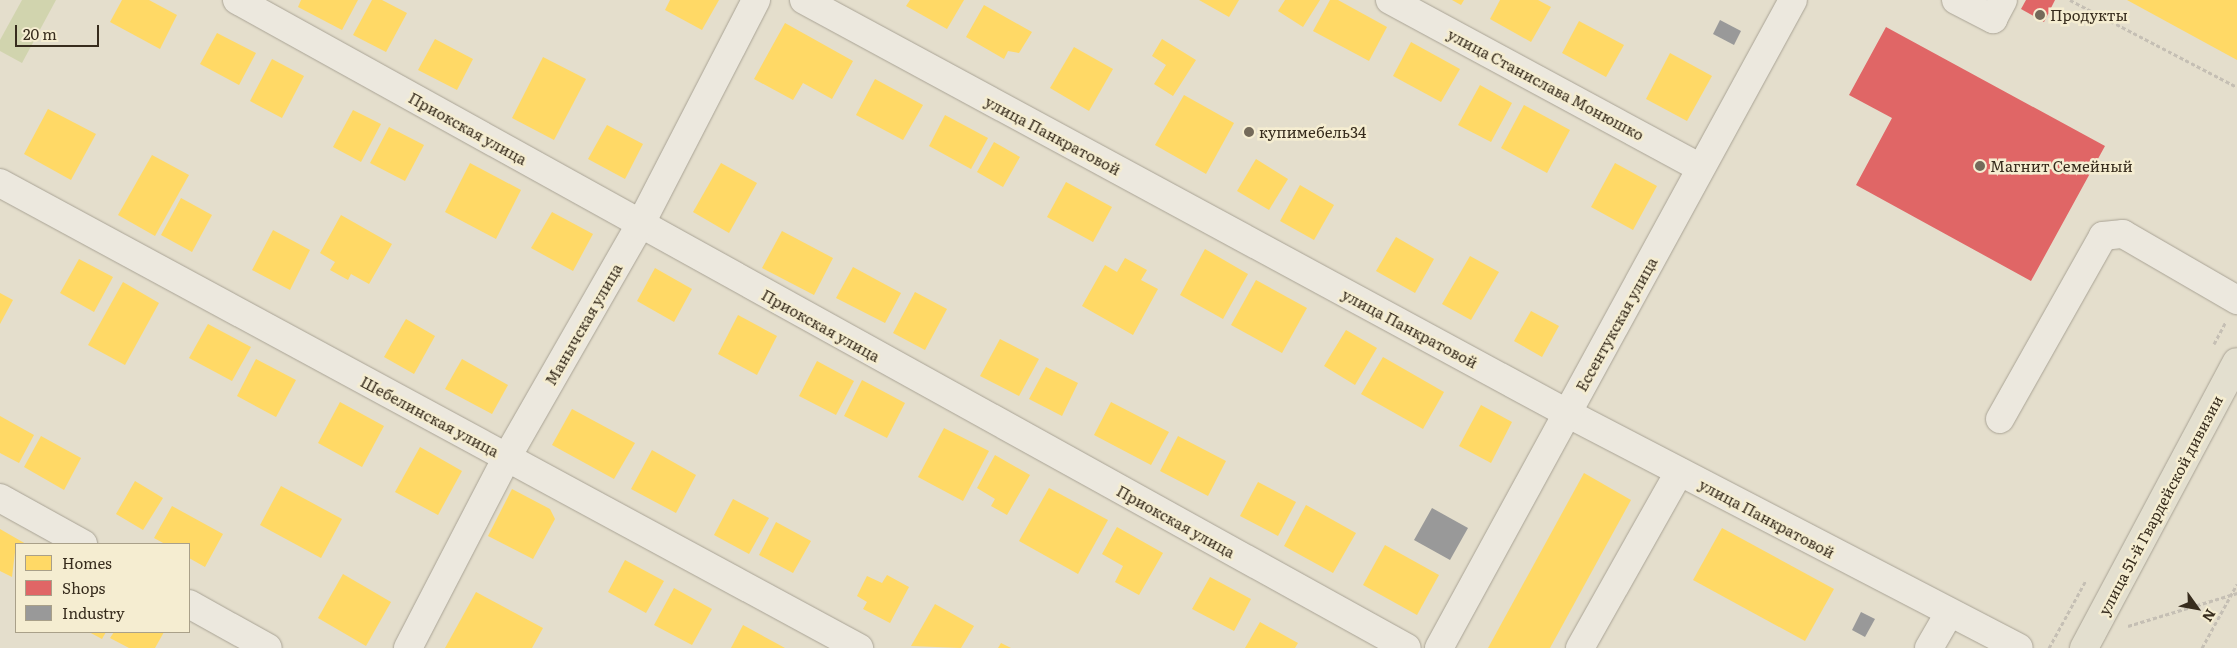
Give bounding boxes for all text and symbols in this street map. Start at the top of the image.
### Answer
place label: Продукты [2050,6,2128,24]
marker: Продукты [2034,9,2046,21]
scale bar [18,15,101,47]
text: 20 m [23,22,57,45]
street label: улица Станислава Монюшко [1445,24,1647,144]
street label: Приокская улица [406,88,530,168]
street label: улица Панкратовой [982,92,1124,178]
place label: купимебель34 [1259,123,1366,141]
marker: купимебель34 [1243,126,1255,138]
place label: Магнит Семейный [1990,157,2133,175]
marker: Магнит Семейный [1974,160,1986,172]
street label: Ессентукская улица [1572,254,1660,394]
street label: Манычская улица [541,260,625,388]
street label: Приокская улица [759,285,883,365]
street label: улица Панкратовой [1339,285,1481,371]
street label: Шебелинская улица [358,372,502,460]
street label: улица 51-й Гвардейской дивизии [2094,392,2226,618]
street label: улица Панкратовой [1696,475,1838,561]
street label: Приокская улица [1114,481,1238,561]
legend [15,543,190,633]
text: Homes [62,551,112,574]
text: Shops [62,576,105,599]
north arrow [2172,583,2222,633]
text: Industry [62,601,125,624]
text: N [2198,606,2221,626]

